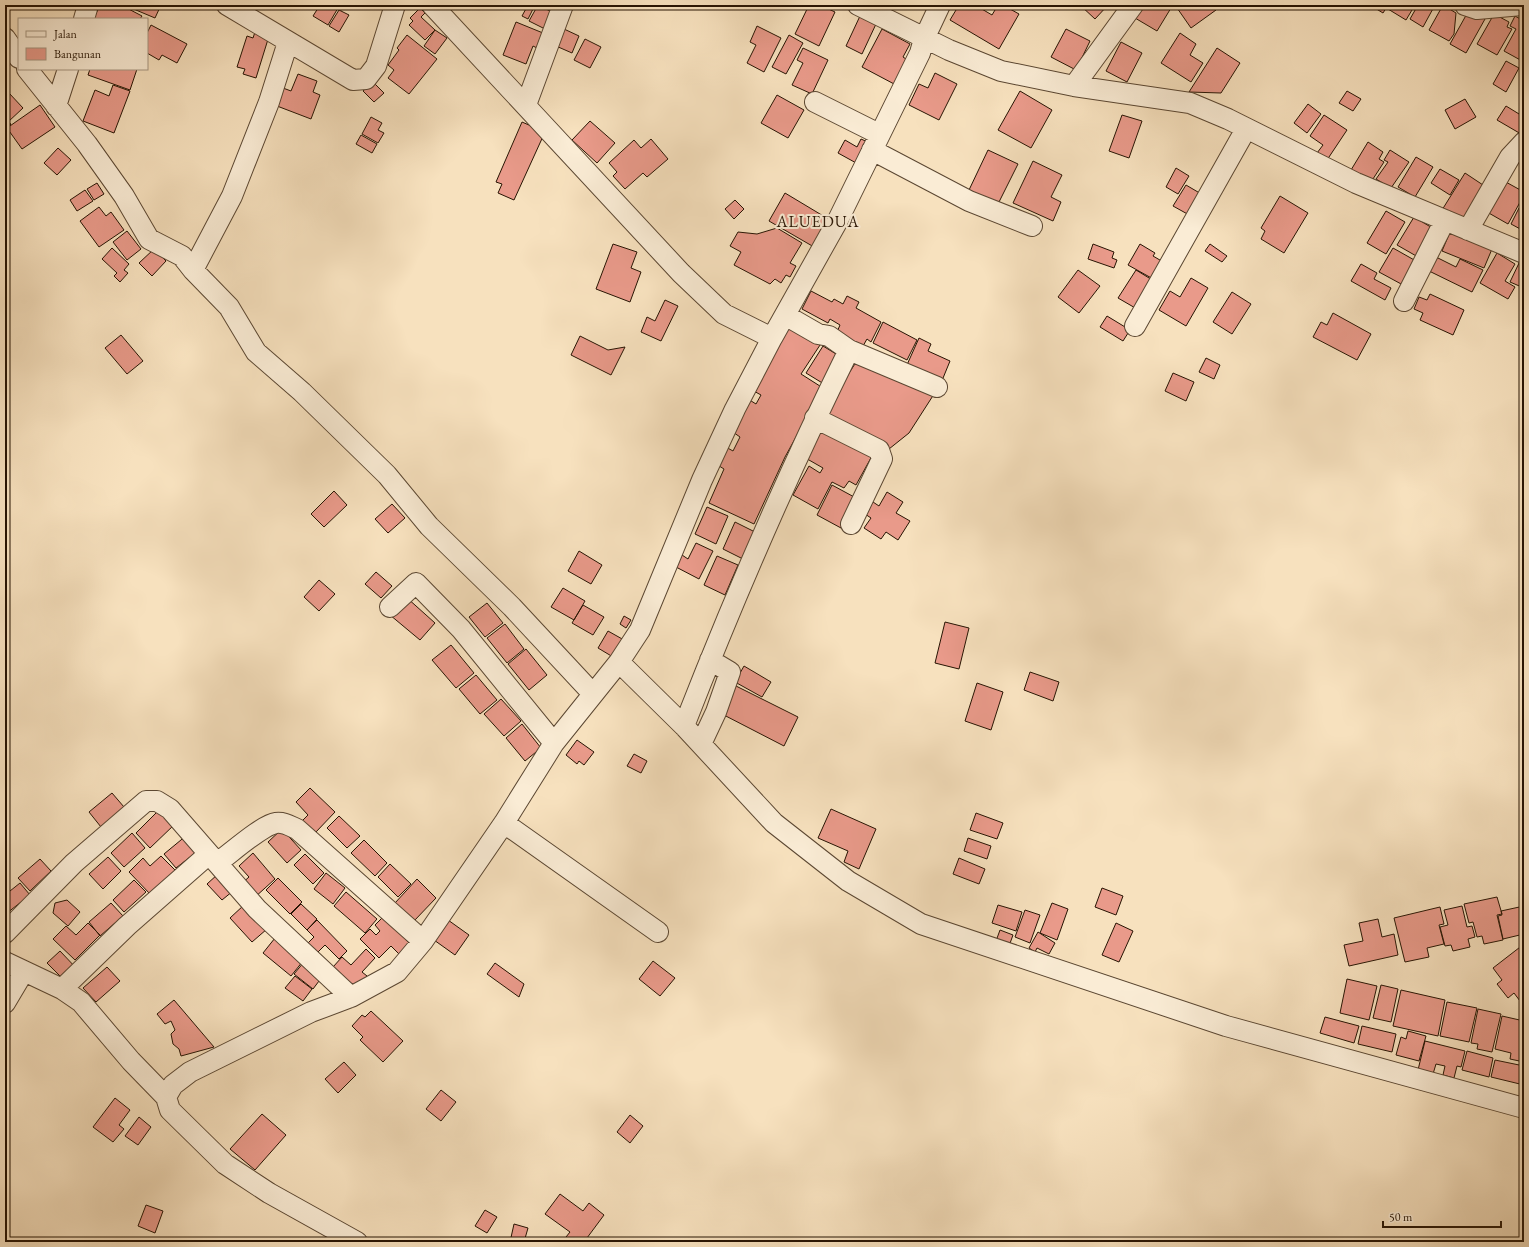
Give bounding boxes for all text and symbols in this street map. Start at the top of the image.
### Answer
legend [18,18,148,70]
text: Jalan [53,26,78,42]
text: Bangunan [54,46,102,62]
district label: ALUEDUA [775,211,860,232]
scale bar [1383,1203,1501,1229]
text: 50 m [1389,1209,1413,1225]

